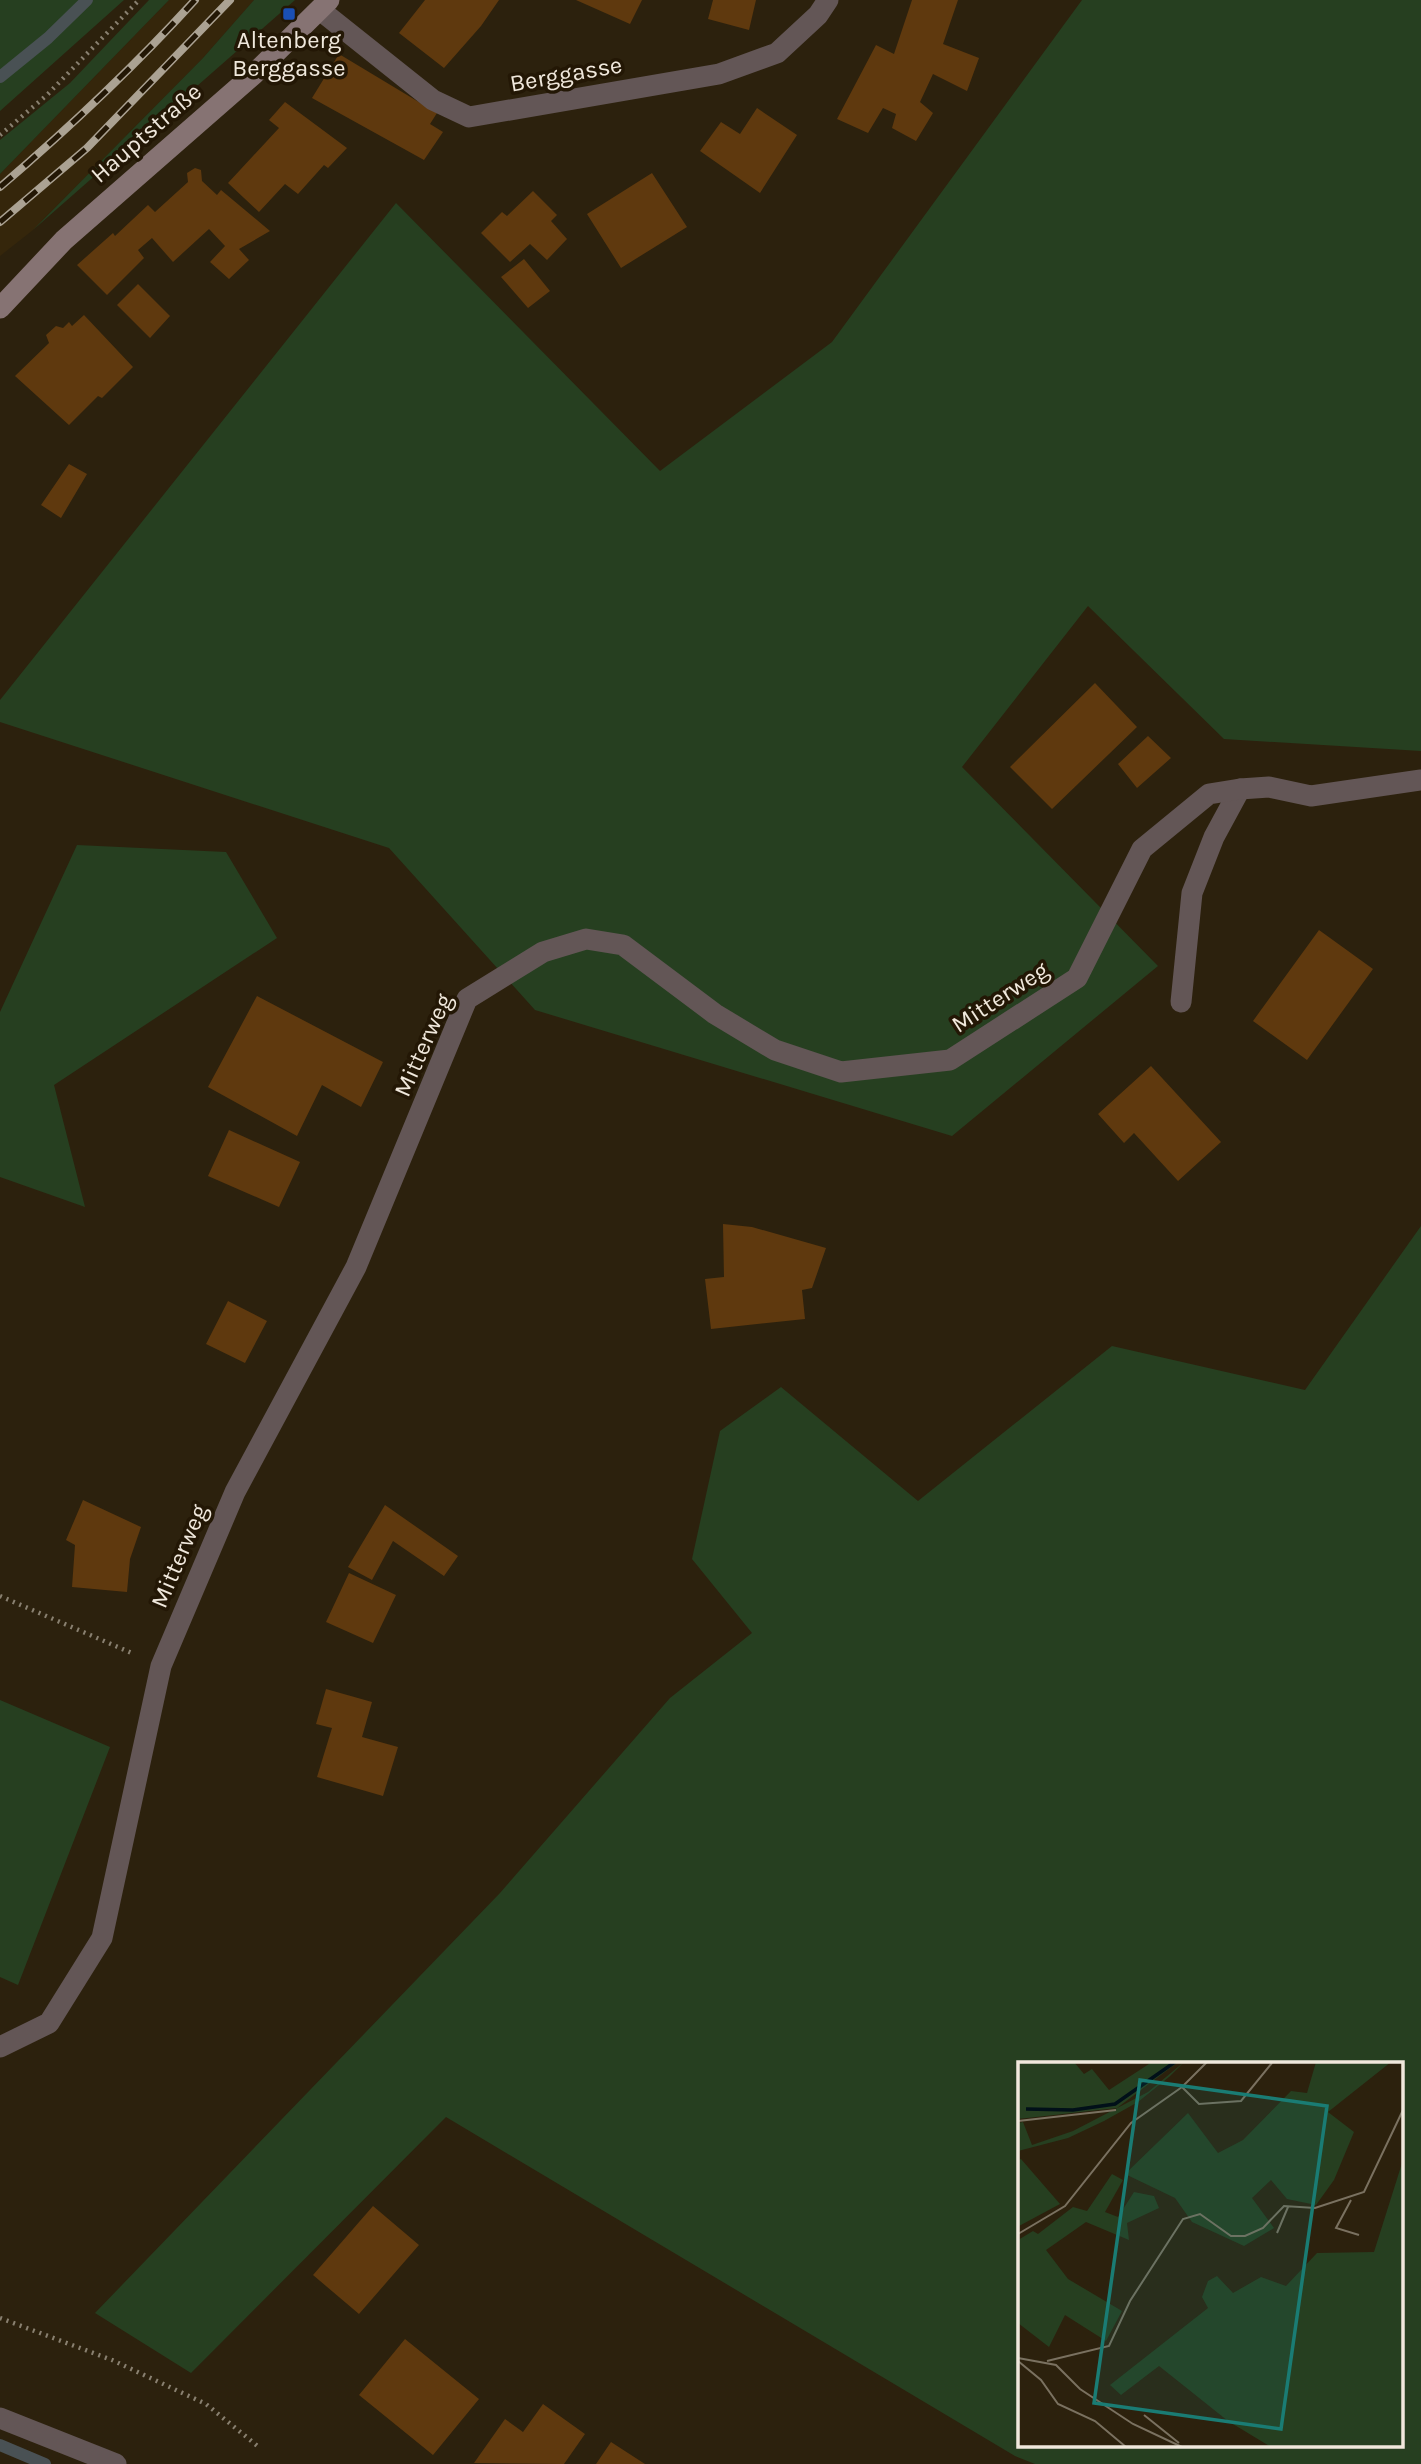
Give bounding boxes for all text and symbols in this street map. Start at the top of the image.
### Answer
marker: Altenberg Berggasse [281,6,297,22]
place label: Altenberg Berggasse [232,26,346,82]
street label: Berggasse [508,50,624,98]
street label: Hauptstraße [85,77,207,189]
street label: Mitterweg [946,955,1054,1039]
street label: Mitterweg [388,989,458,1101]
street label: Mitterweg [145,1500,214,1612]
inset map [1018,2062,1404,2446]

